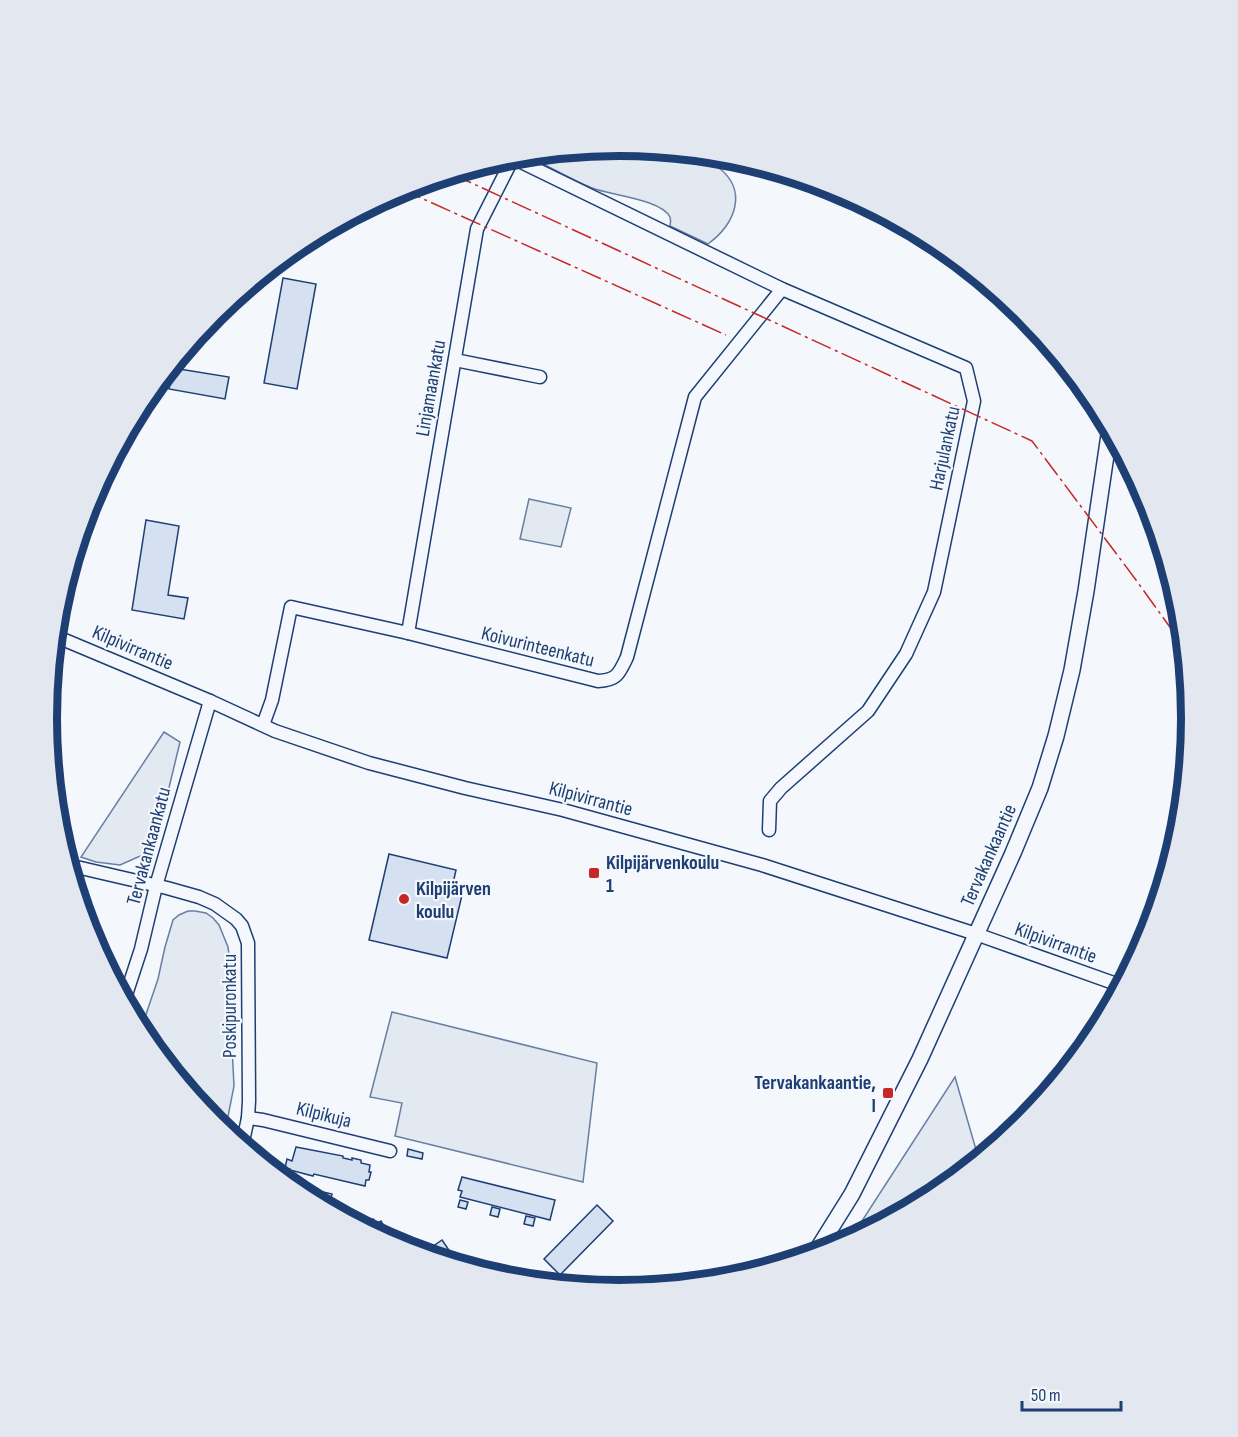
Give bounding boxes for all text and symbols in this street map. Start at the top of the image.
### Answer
street label: Linjamaankatu [411,338,451,438]
street label: Harjulankatu [924,404,966,492]
street label: Kilpivirrantie [89,620,177,676]
street label: Koivurinteenkatu [479,621,597,673]
street label: Kilpivirrantie [546,776,635,822]
street label: Tervakankaankatu [122,785,176,908]
street label: Tervakankaantie [956,801,1022,910]
place label: Kilpijärvenkoulu 1 [606,851,719,898]
marker: Kilpijärvenkoulu 1 [587,866,601,880]
place label: Kilpijärven koulu [416,877,491,924]
marker: Kilpijärven koulu [397,892,411,906]
street label: Kilpivirrantie [1011,917,1100,969]
street label: Poskipuronkatu [218,954,242,1058]
place label: Tervakankaantie, I [754,1071,876,1118]
marker: Tervakankaantie, I [881,1086,895,1100]
street label: Kilpikuja [294,1097,354,1133]
scale bar [1022,1374,1121,1412]
text: 50 m [1031,1385,1061,1406]

